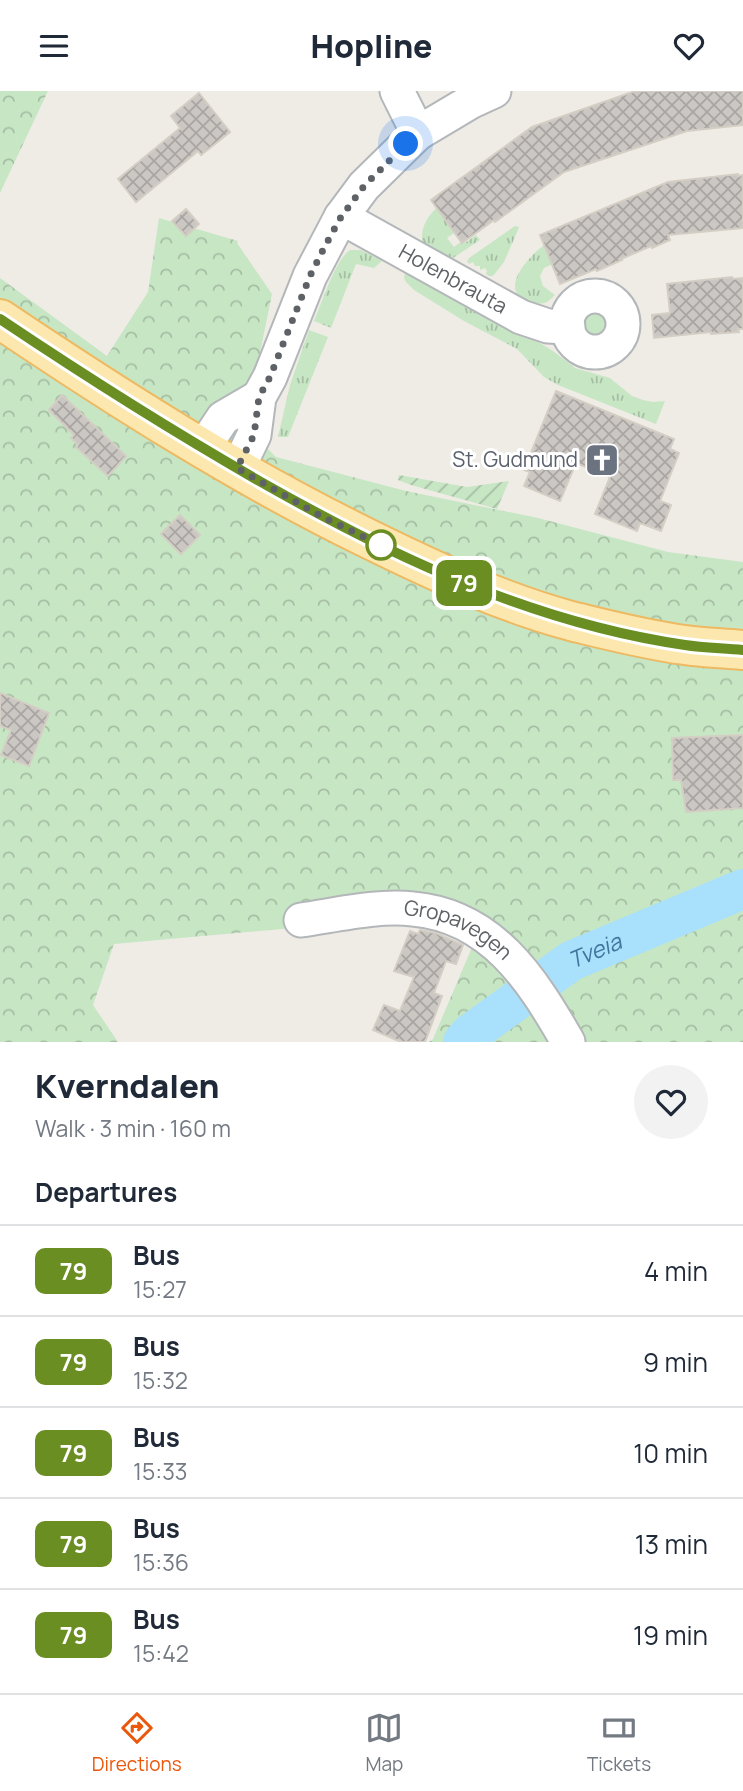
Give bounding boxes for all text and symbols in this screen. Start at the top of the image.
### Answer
text: Hopline [311,24,432,68]
icon: menu [35,27,73,65]
icon: heart [670,27,708,65]
your location [388,126,423,161]
street label: Holenbrauta [394,237,513,320]
church icon: St. Gudmund [583,441,621,479]
place label: St. Gudmund [452,445,578,473]
unlabelled marker [366,530,396,560]
line badge: 79 [433,560,496,606]
text: 79 [450,566,478,599]
street label: Gropavegen [403,893,519,966]
water label: Tveia [563,924,627,976]
text: Kverndalen [35,1063,220,1108]
button: heart [634,1065,708,1139]
text: Walk · 3 min · 160 m [35,1112,231,1144]
text: Departures [35,1174,177,1210]
text: Bus [133,1237,180,1273]
text: 4 min [644,1253,708,1289]
text: 79 [60,1254,87,1287]
text: 15:27 [133,1273,187,1305]
text: Bus [133,1328,180,1364]
text: 9 min [643,1344,708,1380]
text: 79 [60,1345,87,1378]
text: 15:32 [133,1364,188,1396]
text: Bus [133,1419,180,1455]
text: 10 min [633,1435,708,1471]
text: 79 [60,1436,87,1469]
text: 15:33 [133,1455,188,1487]
text: Bus [133,1510,180,1546]
text: 13 min [635,1526,708,1562]
text: 79 [60,1527,87,1560]
text: 15:36 [133,1546,189,1578]
text: Bus [133,1601,180,1637]
text: 19 min [633,1617,708,1653]
text: 79 [60,1618,87,1651]
text: 15:42 [133,1637,189,1669]
tab: Directions [92,1709,182,1777]
tab: Map [365,1709,403,1777]
tab: Tickets [587,1709,651,1777]

